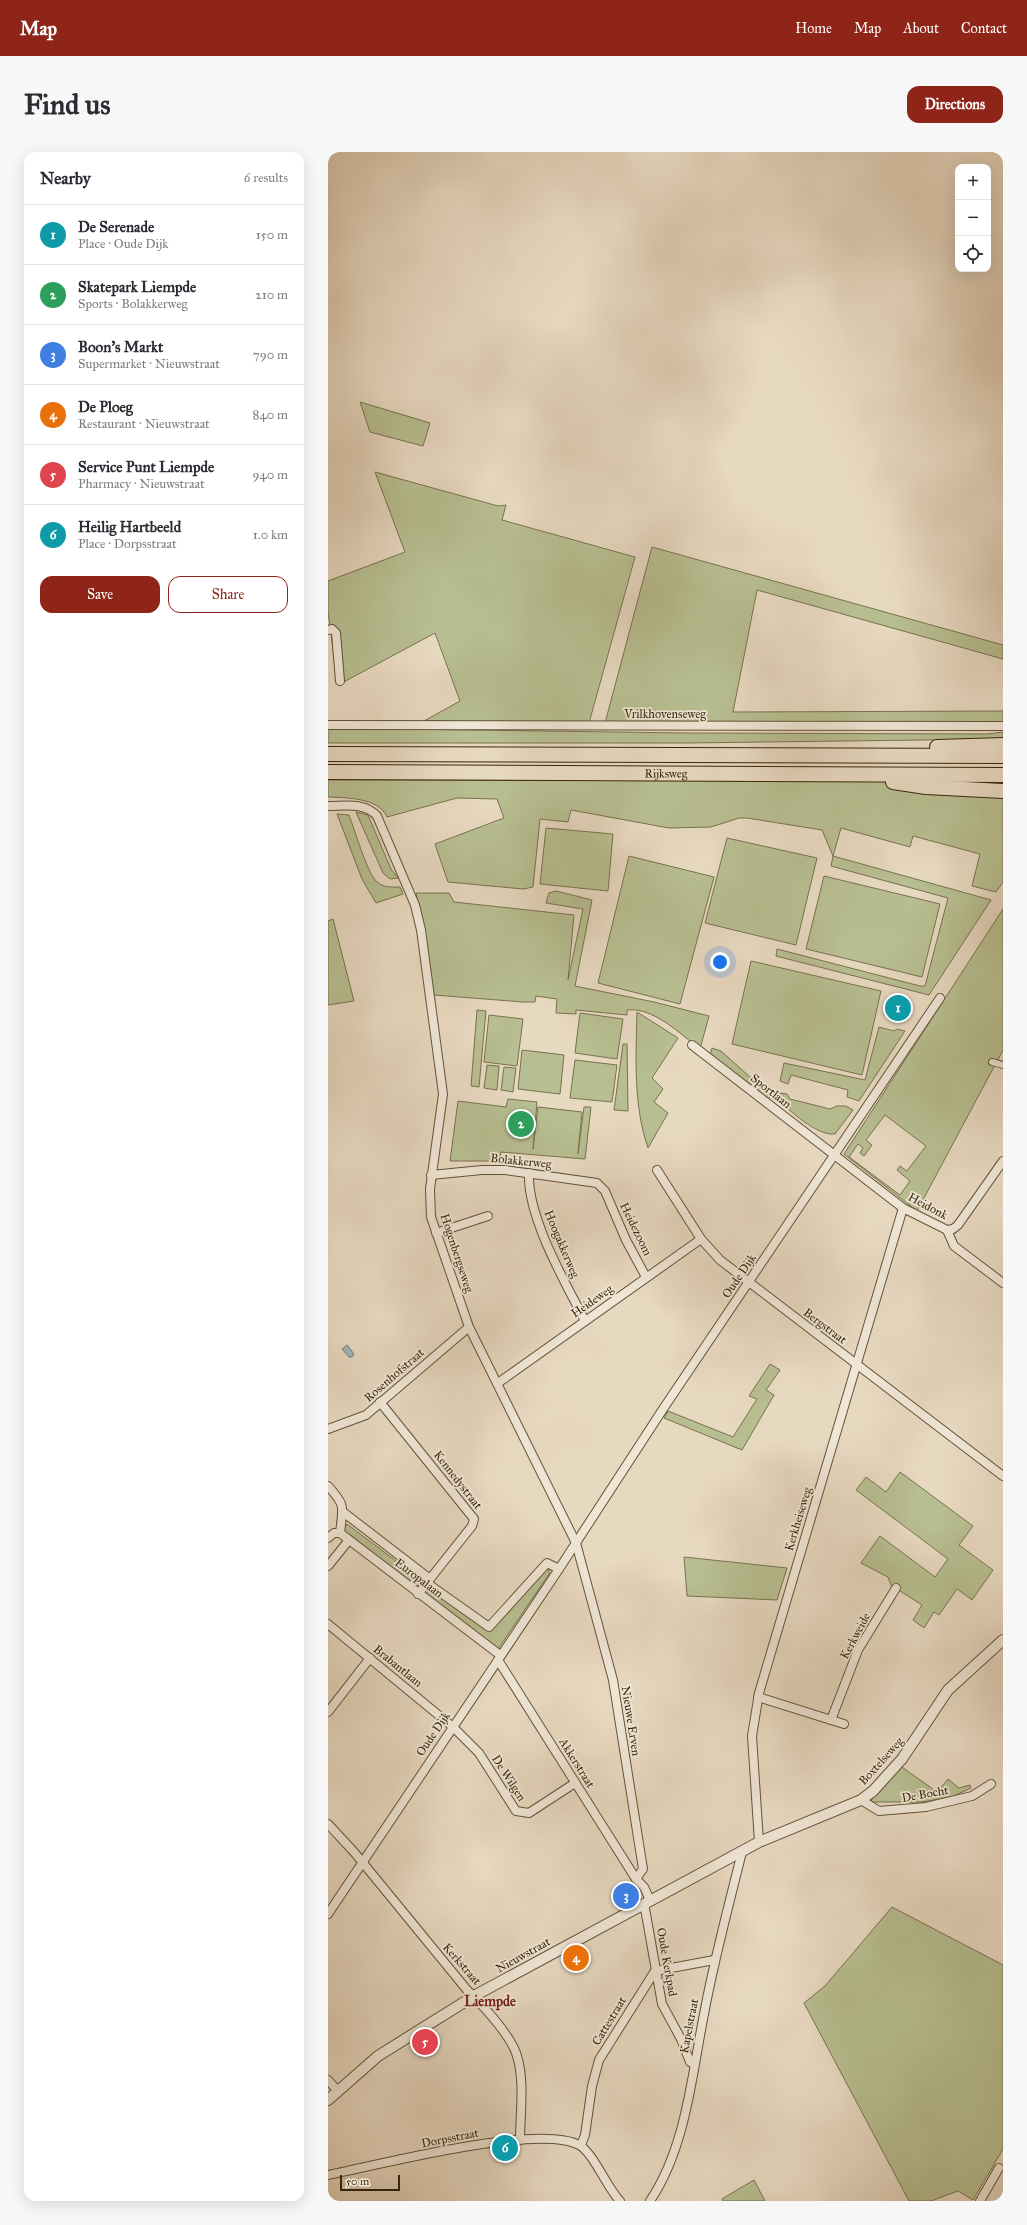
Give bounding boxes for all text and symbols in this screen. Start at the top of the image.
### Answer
text: Map [20,17,57,40]
text: Home [795,20,832,37]
text: Map [854,20,881,37]
text: About [903,20,939,37]
text: Contact [961,20,1007,37]
button: Directions [907,86,1003,123]
text: Find us [24,87,110,122]
map controls [955,164,991,272]
button: + [955,164,991,200]
text: Nearby [40,168,91,189]
text: 6 results [244,170,288,186]
button: − [955,200,991,236]
text: De Serenade [78,218,154,236]
text: 1 [50,227,56,243]
text: 150 m [256,227,288,243]
text: Place · Oude Dijk [78,236,168,252]
button: locate [955,236,991,272]
text: Skatepark Liempde [78,278,196,296]
text: 2 [50,287,56,303]
text: 210 m [255,287,288,303]
text: Sports · Bolakkerweg [78,296,188,312]
text: Boon's Markt [78,338,163,356]
text: 3 [50,347,56,363]
text: 790 m [253,347,288,363]
text: Supermarket · Nieuwstraat [78,356,220,372]
text: De Ploeg [78,398,133,416]
text: 4 [49,407,57,423]
text: 840 m [253,407,288,423]
text: Restaurant · Nieuwstraat [78,416,210,432]
text: Service Punt Liempde [78,458,214,476]
text: 5 [50,467,56,483]
text: 940 m [252,467,288,483]
text: Pharmacy · Nieuwstraat [78,476,205,492]
text: Heilig Hartbeeld [78,518,181,536]
text: 6 [50,527,56,543]
text: 1.0 km [253,527,288,543]
text: Place · Dorpsstraat [78,536,177,552]
button: Save [40,576,160,613]
button: Share [168,576,288,613]
street label: Vrilkhovenseweg [623,707,706,722]
street label: Rijksweg [644,766,688,782]
your location [710,952,730,972]
pin: 1 [885,993,911,1023]
street label: Sportlaan [748,1071,794,1111]
pin: 2 [508,1109,534,1139]
street label: Bolakkerweg [490,1151,553,1172]
street label: Heidonk [906,1190,951,1222]
street label: Heidezoom [617,1200,655,1258]
street label: Hoogakkerweg [541,1208,583,1281]
street label: Hogenbergseweg [437,1212,476,1295]
street label: Oude Dijk [719,1251,759,1301]
street label: Heideweg [568,1281,617,1321]
street label: Bergstraat [800,1305,850,1348]
street label: Rosenhofstraat [361,1345,427,1405]
street label: Kennedystraat [431,1448,486,1513]
street label: Kerkheiseweg [782,1485,815,1553]
street label: Europalaan [392,1555,446,1601]
street label: Kerkweide [837,1610,873,1662]
street label: Brabantlaan [371,1642,426,1690]
street label: Nieuwe Erven [619,1685,644,1757]
street label: Oude Dijk [413,1709,453,1759]
street label: Boxtelseweg [856,1734,907,1788]
street label: Akkerstraat [556,1735,598,1791]
street label: De Wilgen [488,1752,529,1805]
street label: De Bocht [901,1783,950,1805]
pin: 3 [613,1881,639,1911]
street label: Oude Kerkpad [654,1927,680,1997]
street label: Nieuwstraat [493,1934,553,1976]
street label: Kerkstraat [440,1940,484,1988]
pin: 4 [563,1943,589,1973]
district label: Liempde [464,1993,516,2011]
street label: Cattestraat [589,1994,629,2048]
street label: Kapelstraat [677,1997,701,2054]
pin: 5 [412,2027,438,2057]
street label: Dorpsstraat [420,2125,481,2150]
pin: 6 [492,2133,518,2163]
scale bar [340,2173,400,2192]
text: 50 m [346,2175,369,2188]

